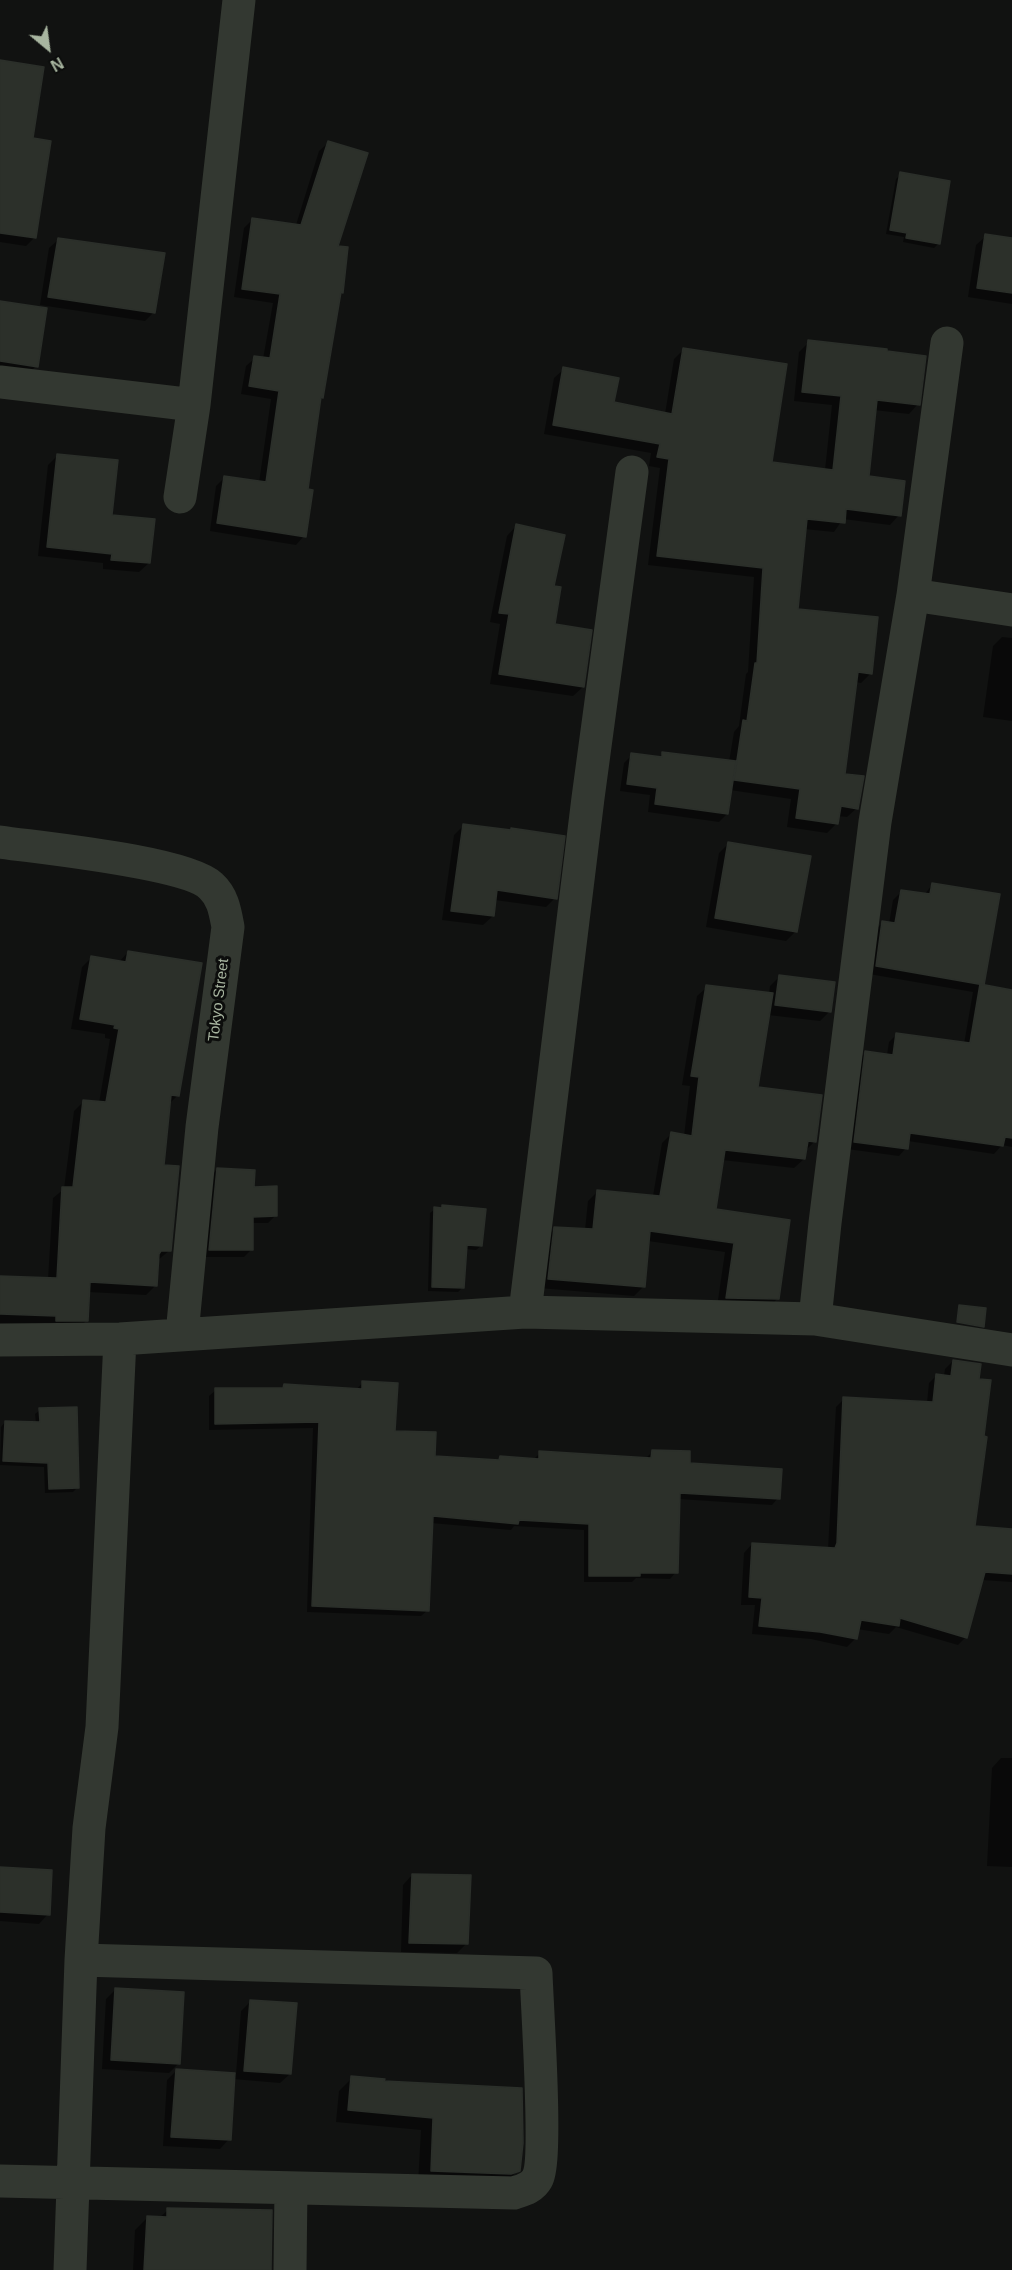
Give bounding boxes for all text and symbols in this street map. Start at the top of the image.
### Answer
north arrow [18,18,78,78]
text: N [48,54,66,74]
street label: Tokyo Street [205,958,233,1042]

